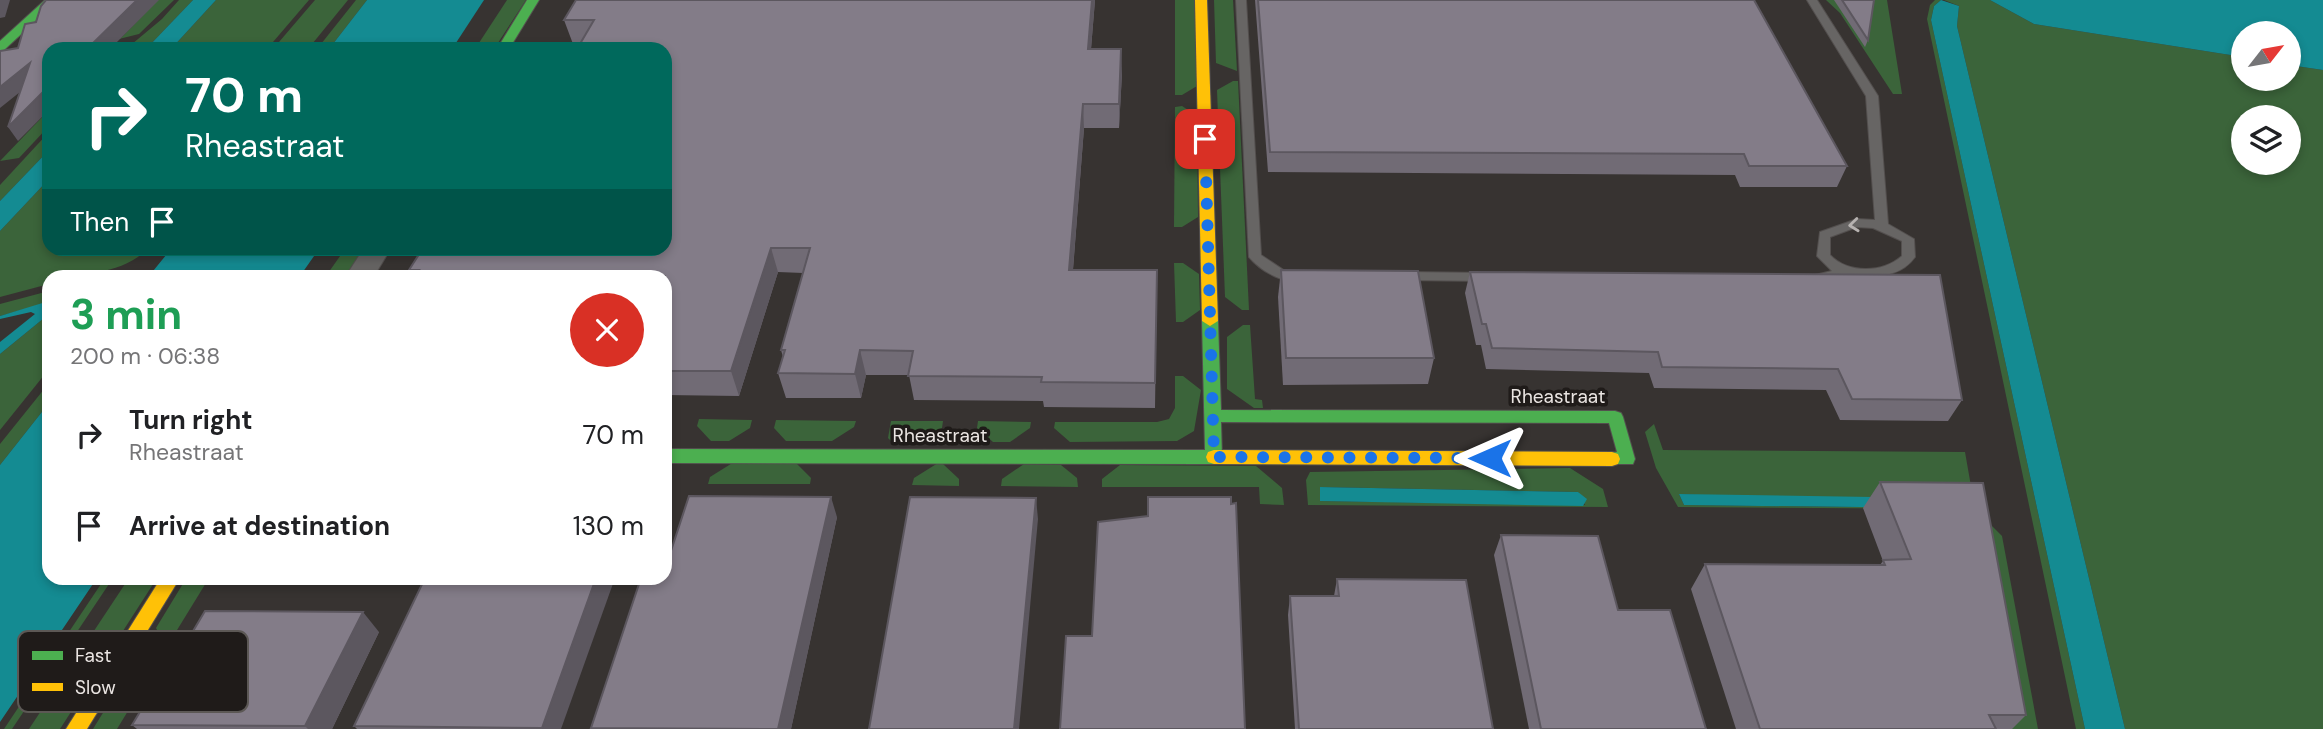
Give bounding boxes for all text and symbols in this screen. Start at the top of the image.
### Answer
north arrow [2231,21,2301,91]
map controls [2231,21,2301,175]
text: 70 m [185,63,303,127]
icon: right [70,70,161,161]
button: layers [2231,105,2301,175]
pin [1175,109,1235,169]
icon: arrive [1186,120,1224,158]
text: Rheastraat [185,125,345,167]
icon: arrive [143,203,181,241]
text: Then [70,205,129,239]
one-way arrow [1848,217,1860,232]
text: 3 min [70,287,182,342]
button: close [570,293,644,367]
text: 200 m · 06:38 [70,341,220,371]
street label: Rheastraat [1511,384,1605,409]
text: Turn right [129,403,253,437]
icon: right [70,416,108,454]
text: 70 m [583,418,644,452]
position arrow [1453,421,1527,495]
street label: Rheastraat [893,423,987,448]
text: Rheastraat [129,437,244,467]
icon: arrive [70,507,108,545]
text: Arrive at destination [129,509,390,543]
text: 130 m [573,509,644,543]
legend [18,631,248,712]
text: Fast [75,643,111,668]
text: Slow [75,675,116,700]

